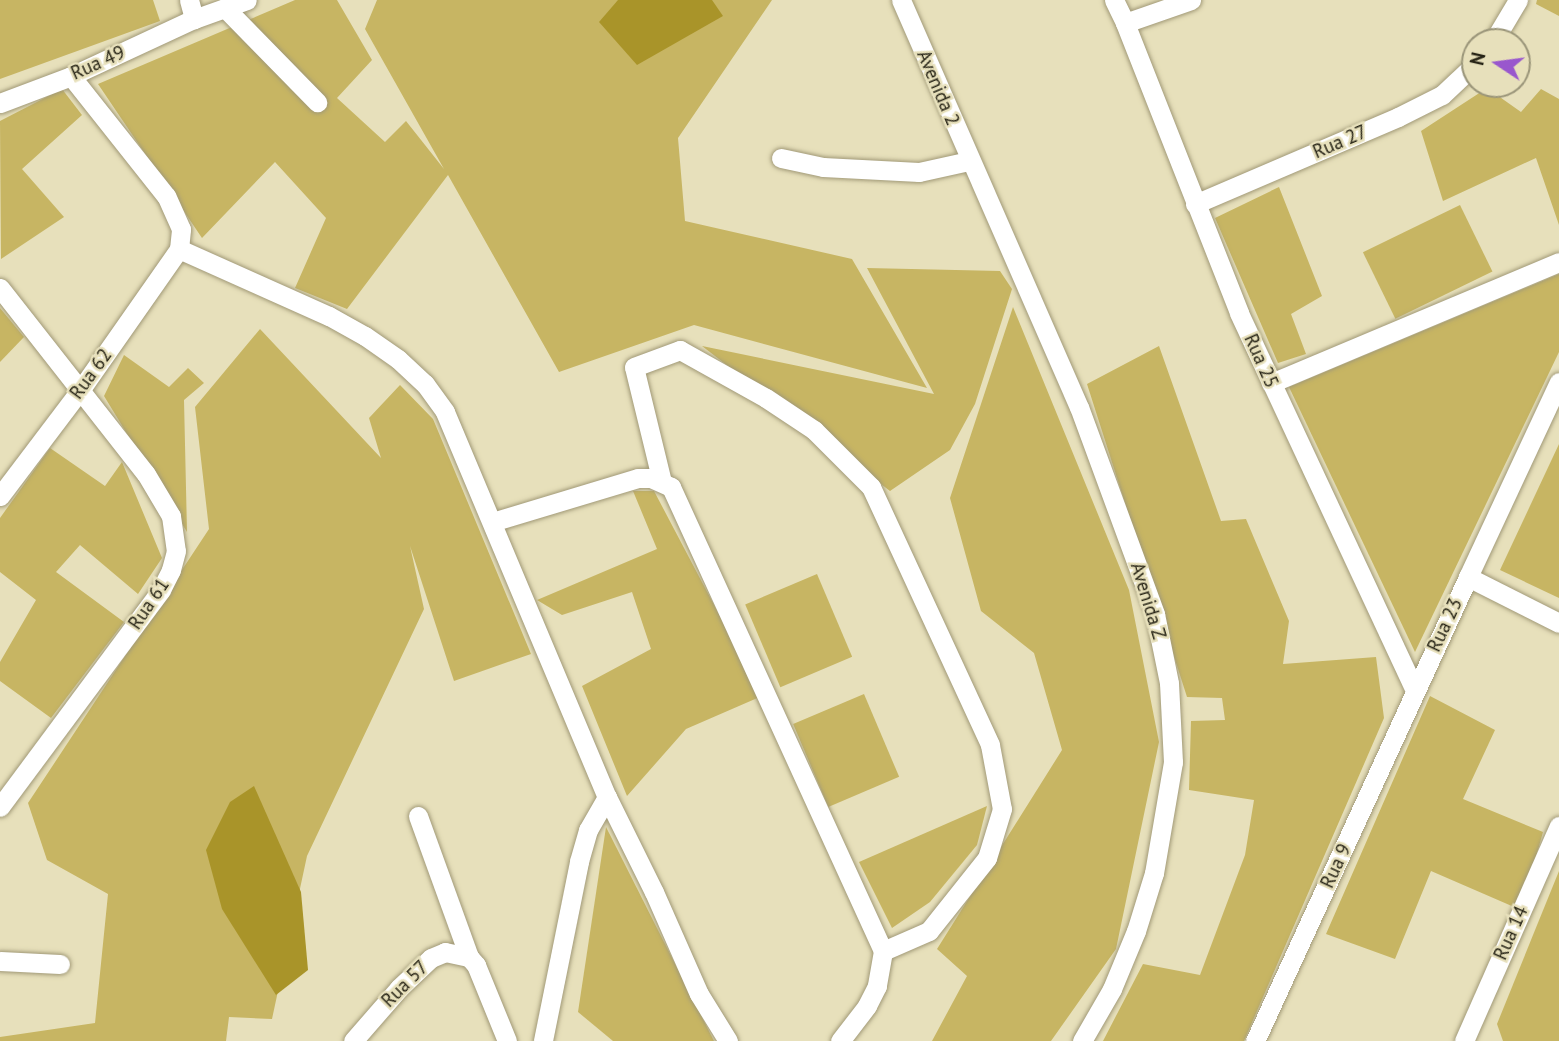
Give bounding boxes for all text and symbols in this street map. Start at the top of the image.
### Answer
north arrow [1461,28,1531,98]
street label: Rua 49 [68,41,128,85]
street label: Avenida 2 [912,47,964,129]
text: N [1464,50,1491,68]
street label: Rua 27 [1310,120,1370,164]
street label: Rua 25 [1239,331,1283,391]
street label: Rua 62 [65,344,117,404]
street label: Avenida Z [1125,560,1171,642]
street label: Rua 61 [124,574,174,634]
street label: Rua 23 [1423,595,1467,655]
street label: Rua 9 [1316,840,1356,892]
street label: Rua 14 [1489,903,1533,963]
street label: Rua 57 [377,956,433,1012]

